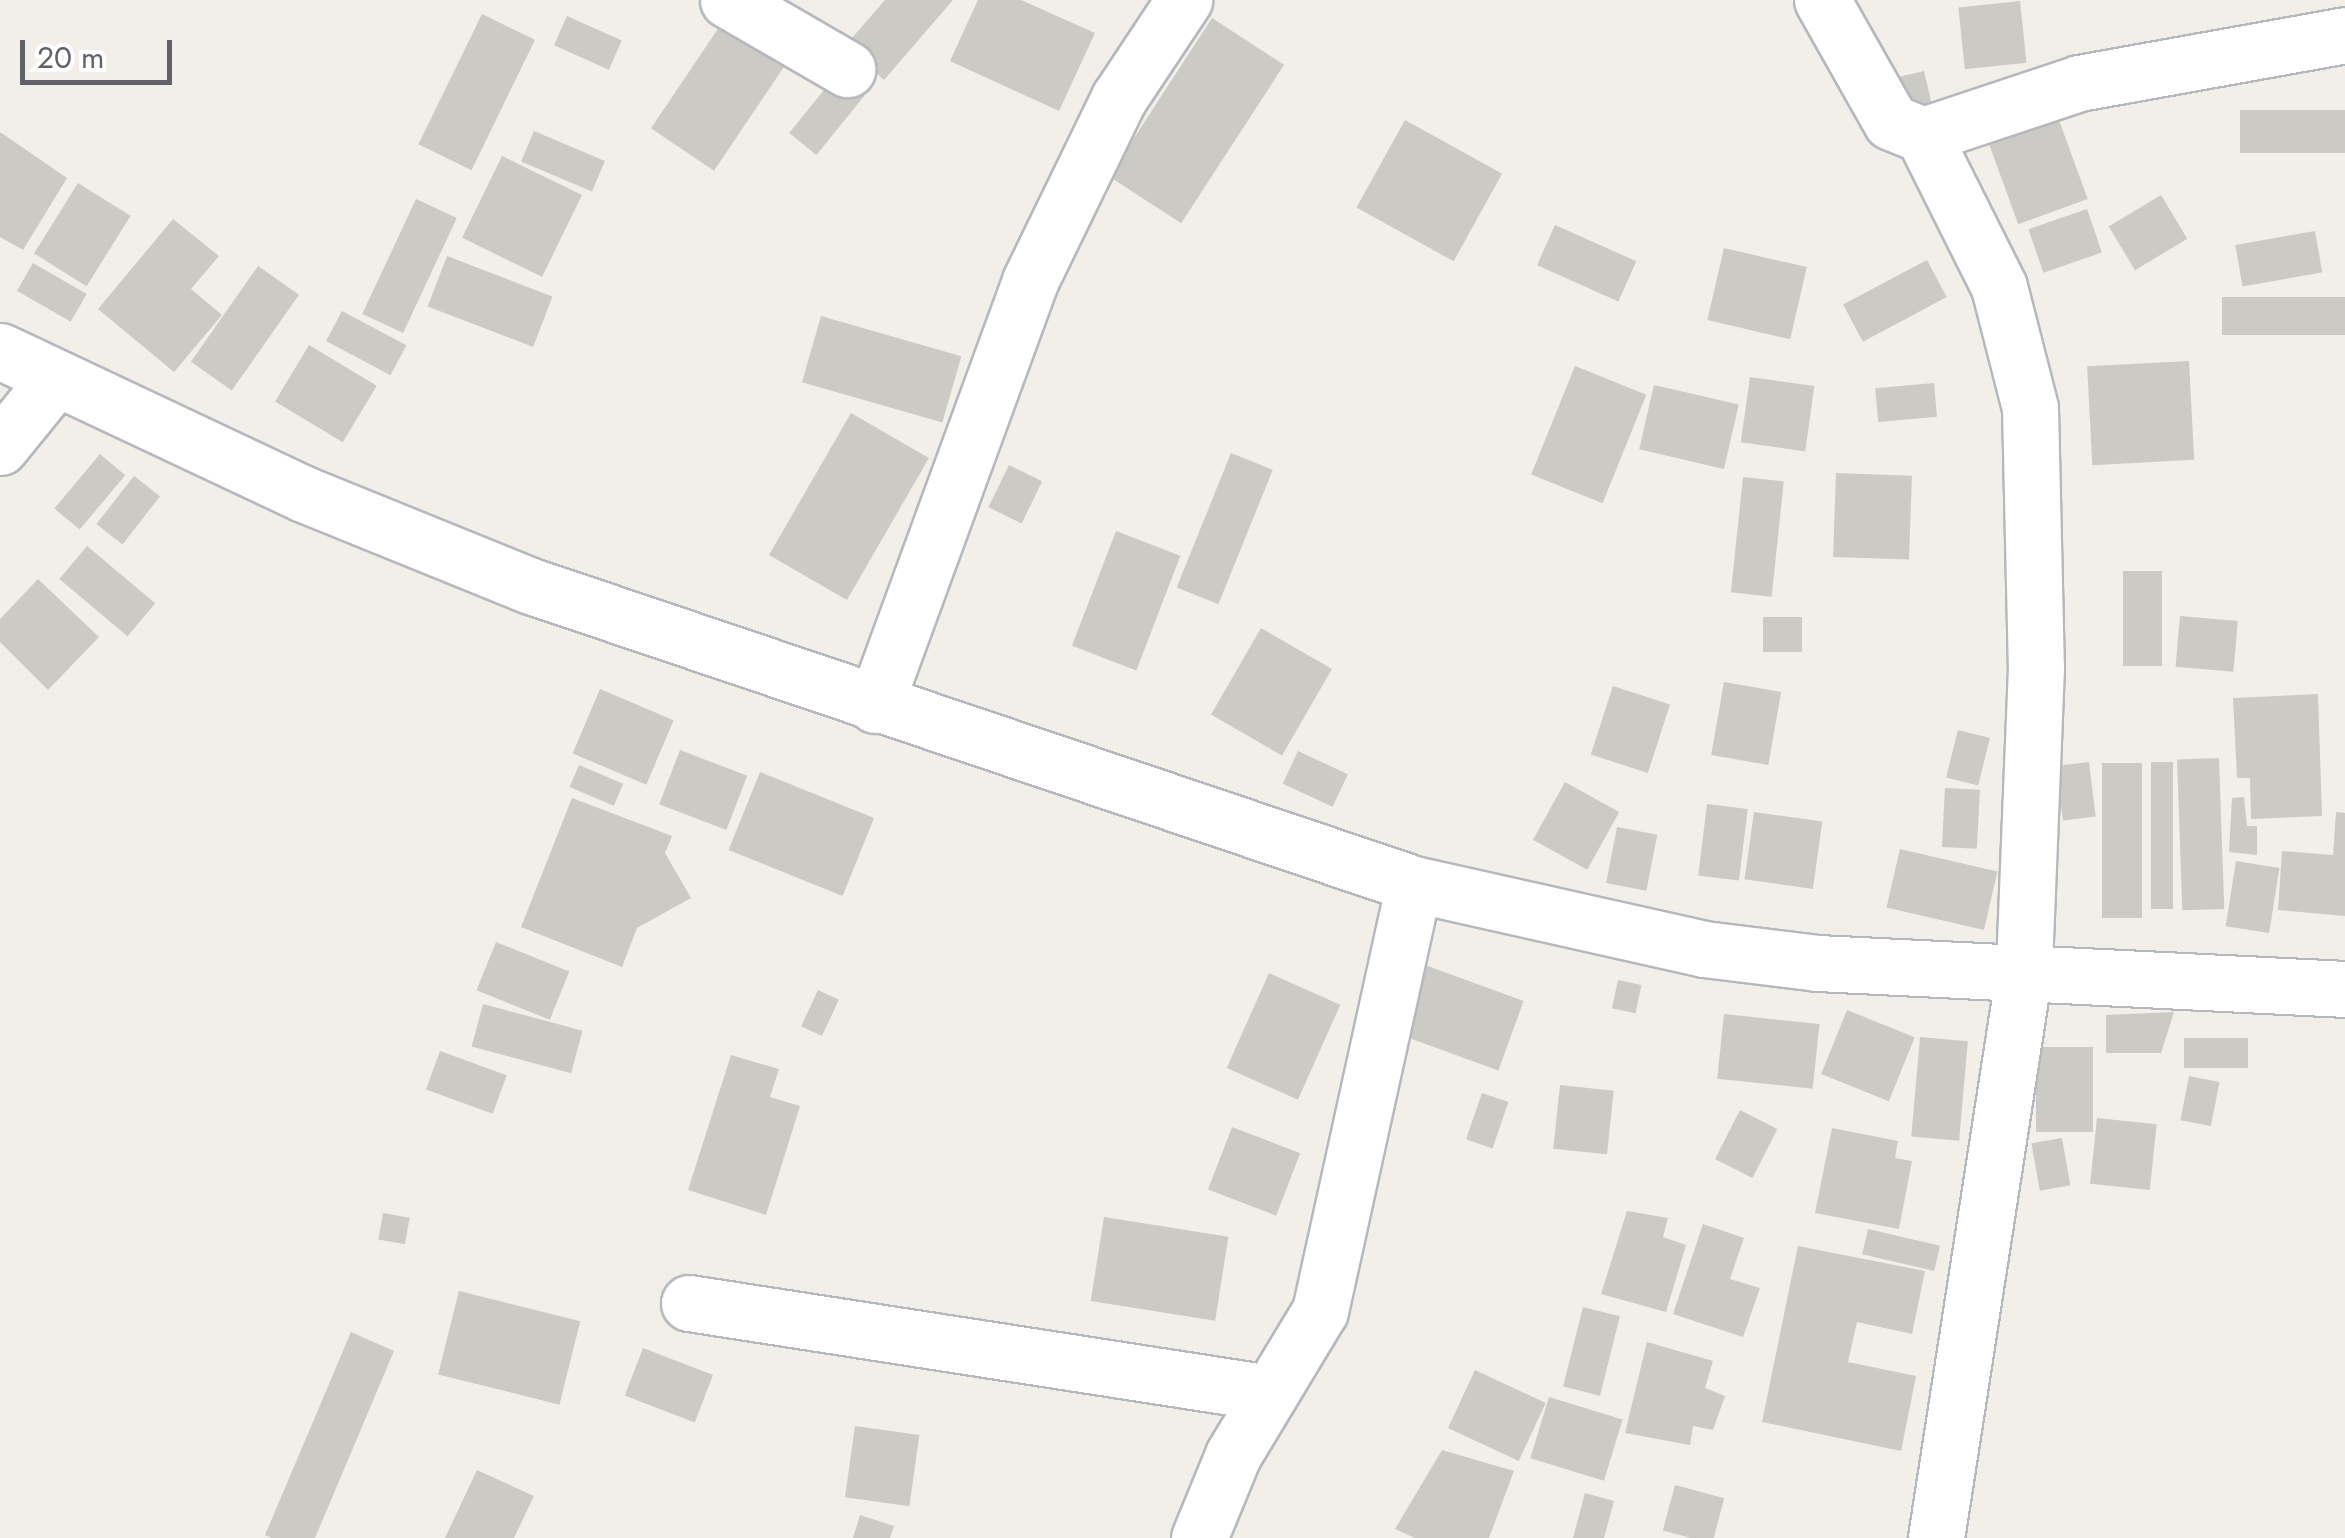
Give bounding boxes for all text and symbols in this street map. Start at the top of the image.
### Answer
scale bar [25,20,178,82]
text: 20 m [37,36,104,79]

